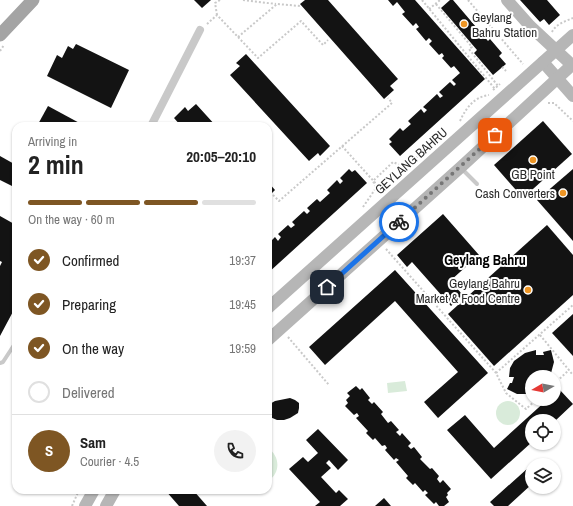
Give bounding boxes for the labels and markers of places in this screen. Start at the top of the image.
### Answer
place label: Geylang Bahru Station [472,9,537,41]
marker: Geylang Bahru Station [459,19,469,29]
pin [478,118,512,152]
marker: GB Point [528,155,538,165]
place label: GB Point [511,166,555,183]
place label: Cash Converters [475,185,555,202]
marker: Cash Converters [558,188,568,198]
pin [310,270,344,304]
place label: Geylang Bahru Market & Food Centre [416,275,520,307]
marker: Geylang Bahru Market & Food Centre [523,285,533,295]

